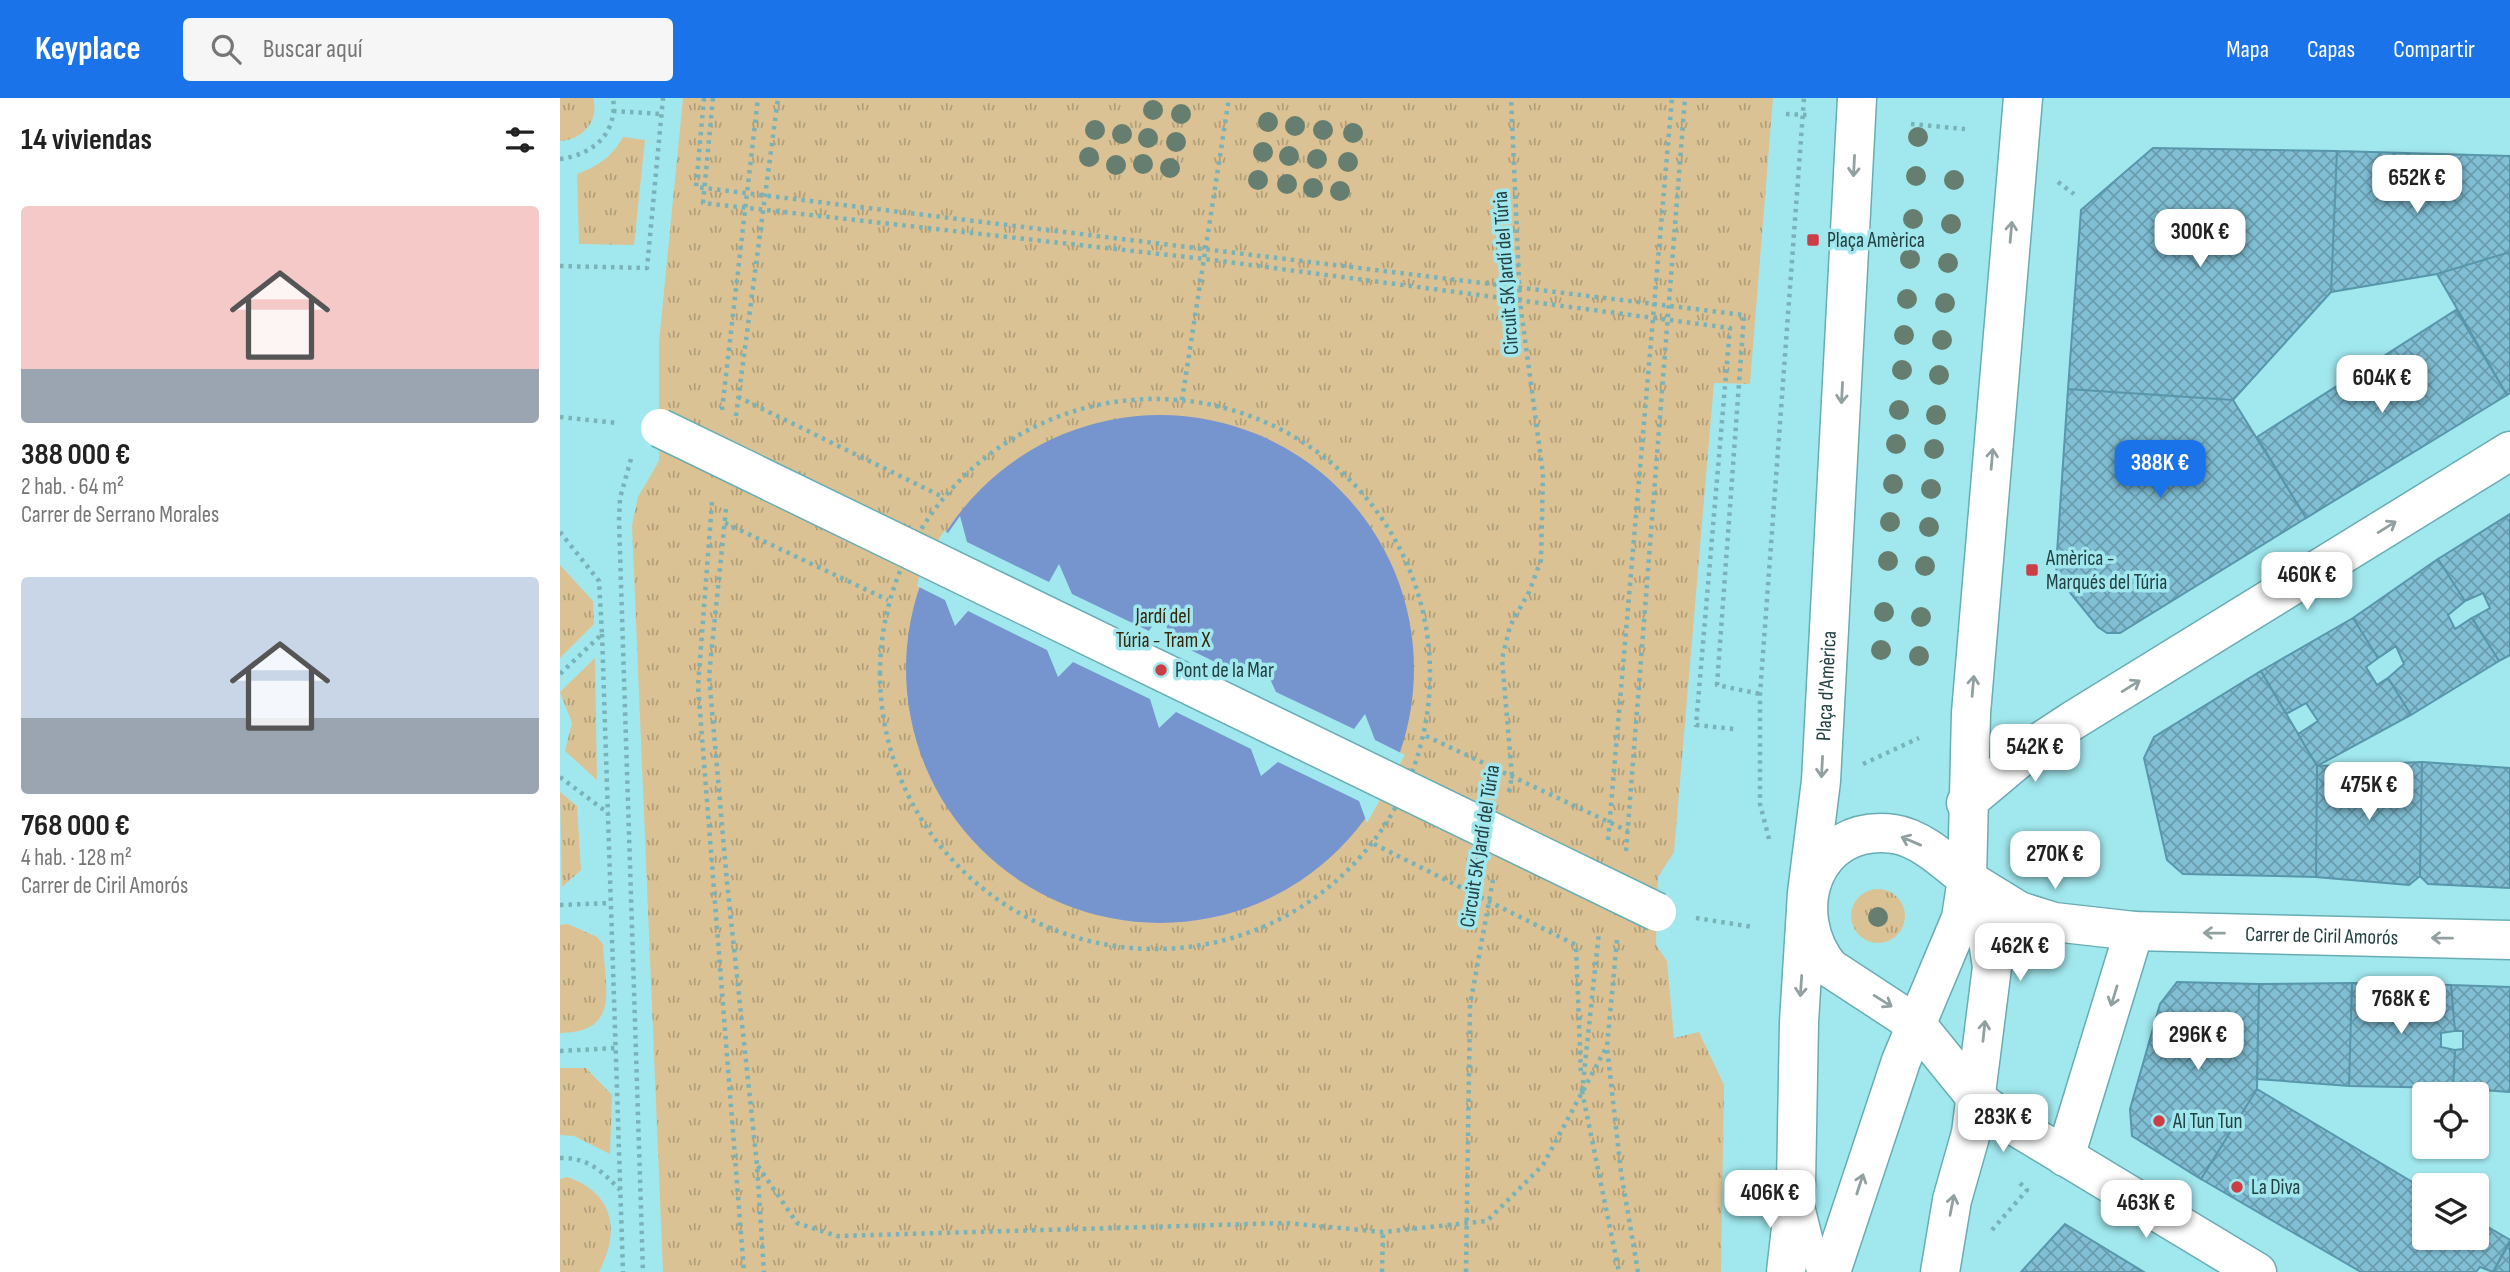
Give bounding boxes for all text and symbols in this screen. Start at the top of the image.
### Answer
search box [183,18,673,81]
text: Keyplace [35,29,141,69]
icon: search [207,30,245,68]
text: Buscar aquí [263,34,363,65]
text: Mapa [2226,35,2269,64]
text: Capas [2307,35,2355,64]
text: Compartir [2393,35,2475,64]
icon: filters [501,121,539,159]
text: 14 viviendas [21,122,152,158]
one-way arrow [1847,154,1860,177]
pin: 652K € [2360,156,2474,215]
text: 652K € [2388,164,2446,192]
street label: Circuit 5K Jardí del Túria [1488,190,1524,356]
pin: 300K € [2143,209,2257,269]
text: 300K € [2171,218,2229,246]
one-way arrow [2005,221,2018,244]
place label: Plaça Amèrica [1827,228,1925,253]
marker: Plaça Amèrica [1805,232,1821,248]
icon: home [217,252,343,378]
pin: 604K € [2325,356,2439,415]
text: 604K € [2352,364,2412,392]
one-way arrow [1835,382,1848,405]
text: 388 000 € [21,437,130,473]
pin: 388K € [2103,440,2217,500]
one-way arrow [1986,448,1999,471]
text: 388K € [2131,449,2189,477]
text: 2 hab. · 64 m² [21,473,124,501]
text: Carrer de Serrano Morales [21,501,219,529]
one-way arrow [2376,520,2396,534]
place label: Amèrica - Marqués del Túria [2045,546,2167,595]
pin: 460K € [2250,552,2364,612]
text: 460K € [2277,561,2337,589]
marker: Amèrica - Marqués del Túria [2024,562,2040,578]
park label: Jardí del Túria - Tram X [1116,604,1210,653]
icon: home [217,623,343,749]
street label: Plaça d'Amèrica [1811,630,1841,741]
place label: Pont de la Mar [1175,658,1274,683]
marker: Pont de la Mar [1153,662,1169,678]
one-way arrow [1967,675,1980,697]
one-way arrow [2120,678,2140,692]
pin: 542K € [1978,724,2092,784]
text: 542K € [2006,733,2064,761]
one-way arrow [1815,756,1828,779]
pin: 475K € [2312,762,2426,822]
street label: Circuit 5K Jardí del Túria [1455,763,1505,929]
text: 475K € [2340,771,2398,799]
text: 768 000 € [21,808,130,844]
pin: 270K € [1998,832,2112,891]
one-way arrow [1901,833,1922,846]
text: 270K € [2026,840,2084,868]
text: 4 hab. · 128 m² [21,844,132,872]
text: Carrer de Ciril Amorós [21,872,188,900]
street label: Carrer de Ciril Amorós [2245,921,2398,950]
pin: 462K € [1963,924,2077,983]
one-way arrow [2203,926,2226,940]
one-way arrow [2431,931,2454,945]
text: 462K € [1991,932,2049,960]
one-way arrow [1794,974,1807,997]
pin: 768K € [2344,976,2458,1036]
one-way arrow [2107,985,2120,1007]
text: 768K € [2372,985,2430,1013]
one-way arrow [1872,995,1892,1009]
pin: 296K € [2141,1012,2255,1072]
one-way arrow [1978,1020,1991,1043]
text: 296K € [2169,1021,2227,1049]
map controls [2412,1082,2489,1250]
button: locate [2412,1082,2489,1159]
pin: 283K € [1946,1094,2060,1154]
text: 283K € [1974,1103,2032,1131]
place label: Al Tun Tun [2172,1109,2242,1134]
marker: Al Tun Tun [2151,1113,2167,1129]
pin: 406K € [1713,1170,1827,1230]
one-way arrow [1855,1173,1867,1195]
button: layers [2412,1173,2489,1250]
place label: La Diva [2251,1175,2300,1200]
text: 406K € [1740,1179,1800,1207]
marker: La Diva [2229,1179,2245,1195]
pin: 463K € [2089,1180,2203,1240]
text: 463K € [2117,1189,2175,1217]
one-way arrow [1945,1194,1959,1217]

